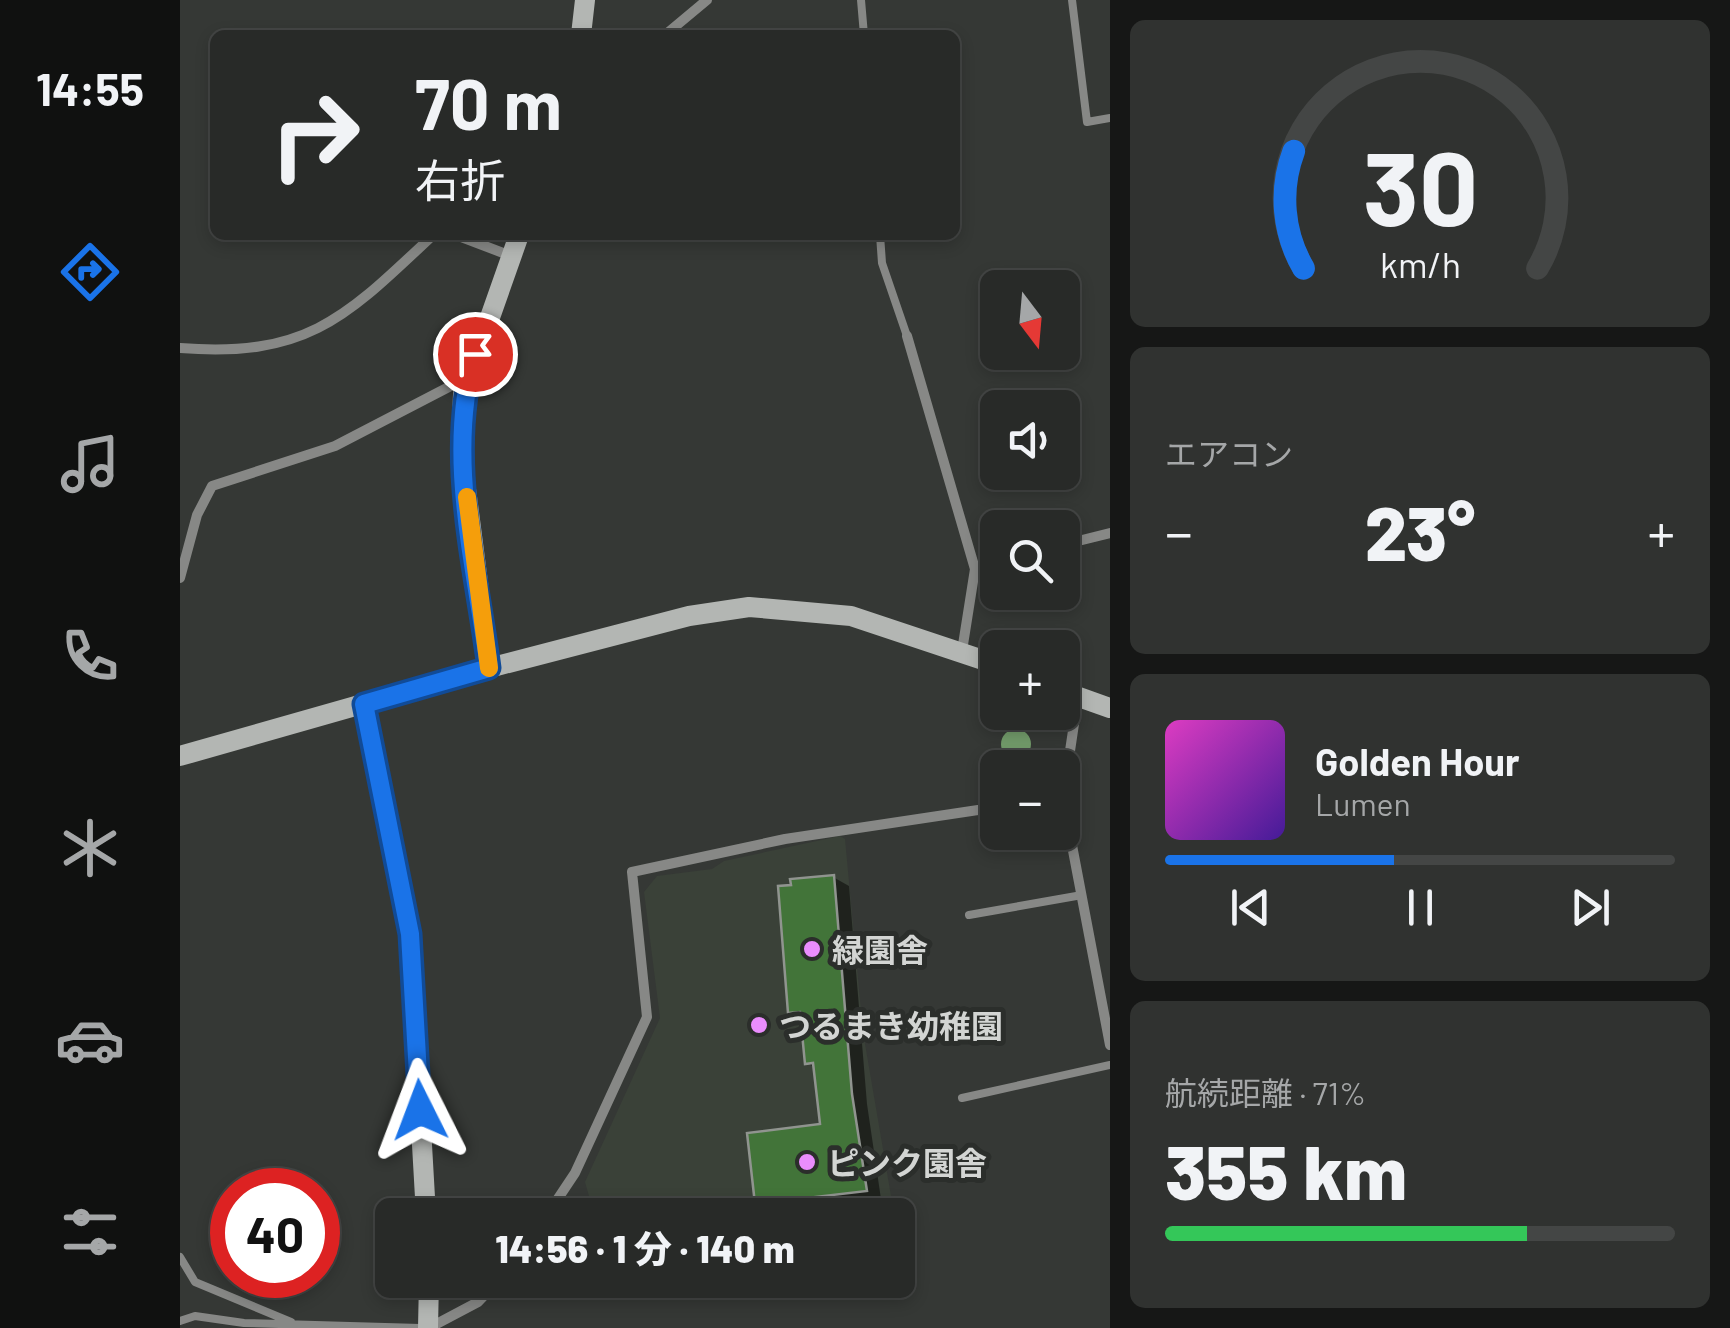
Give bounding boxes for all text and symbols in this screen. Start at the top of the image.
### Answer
text: 70 m [415,60,562,144]
text: 14:55 [36,61,144,115]
icon: right [250,70,380,200]
text: 30 [1362,122,1478,247]
text: 右折 [415,152,505,206]
icon: directions [55,237,125,307]
text: km/h [1380,242,1460,285]
north arrow [980,270,1080,370]
map controls [980,270,1080,850]
pin [433,312,518,397]
icon: arrive [448,327,503,382]
button: sound [980,390,1080,490]
icon: music [55,429,125,499]
text: エアコン [1165,434,1293,472]
text: 23° [1365,486,1475,576]
text: − [1165,498,1193,564]
text: + [1647,498,1675,564]
button: search [980,510,1080,610]
icon: phone [55,621,125,691]
button: + [980,630,1080,730]
text: Golden Hour [1315,738,1520,784]
button: − [980,750,1080,850]
text: Lumen [1315,784,1411,822]
icon: climate [55,813,125,883]
icon: previous [1223,880,1278,935]
icon: pause [1393,880,1448,935]
icon: next [1563,880,1618,935]
place label: 緑園舎 [832,930,928,968]
marker: 緑園舎 [801,938,823,960]
icon: car [55,1005,125,1075]
place label: つるまき幼稚園 [779,1006,1003,1044]
marker: つるまき幼稚園 [748,1014,770,1036]
position arrow [368,1058,472,1162]
text: 航続距離 · 71% [1165,1073,1366,1111]
text: 355 km [1165,1125,1407,1215]
place label: ピンク園舎 [827,1143,987,1181]
marker: ピンク園舎 [796,1151,818,1173]
speed limit sign: 40 [210,1168,340,1298]
icon: filters [55,1197,125,1267]
text: 14:56 · 1 分 · 140 m [495,1225,795,1271]

